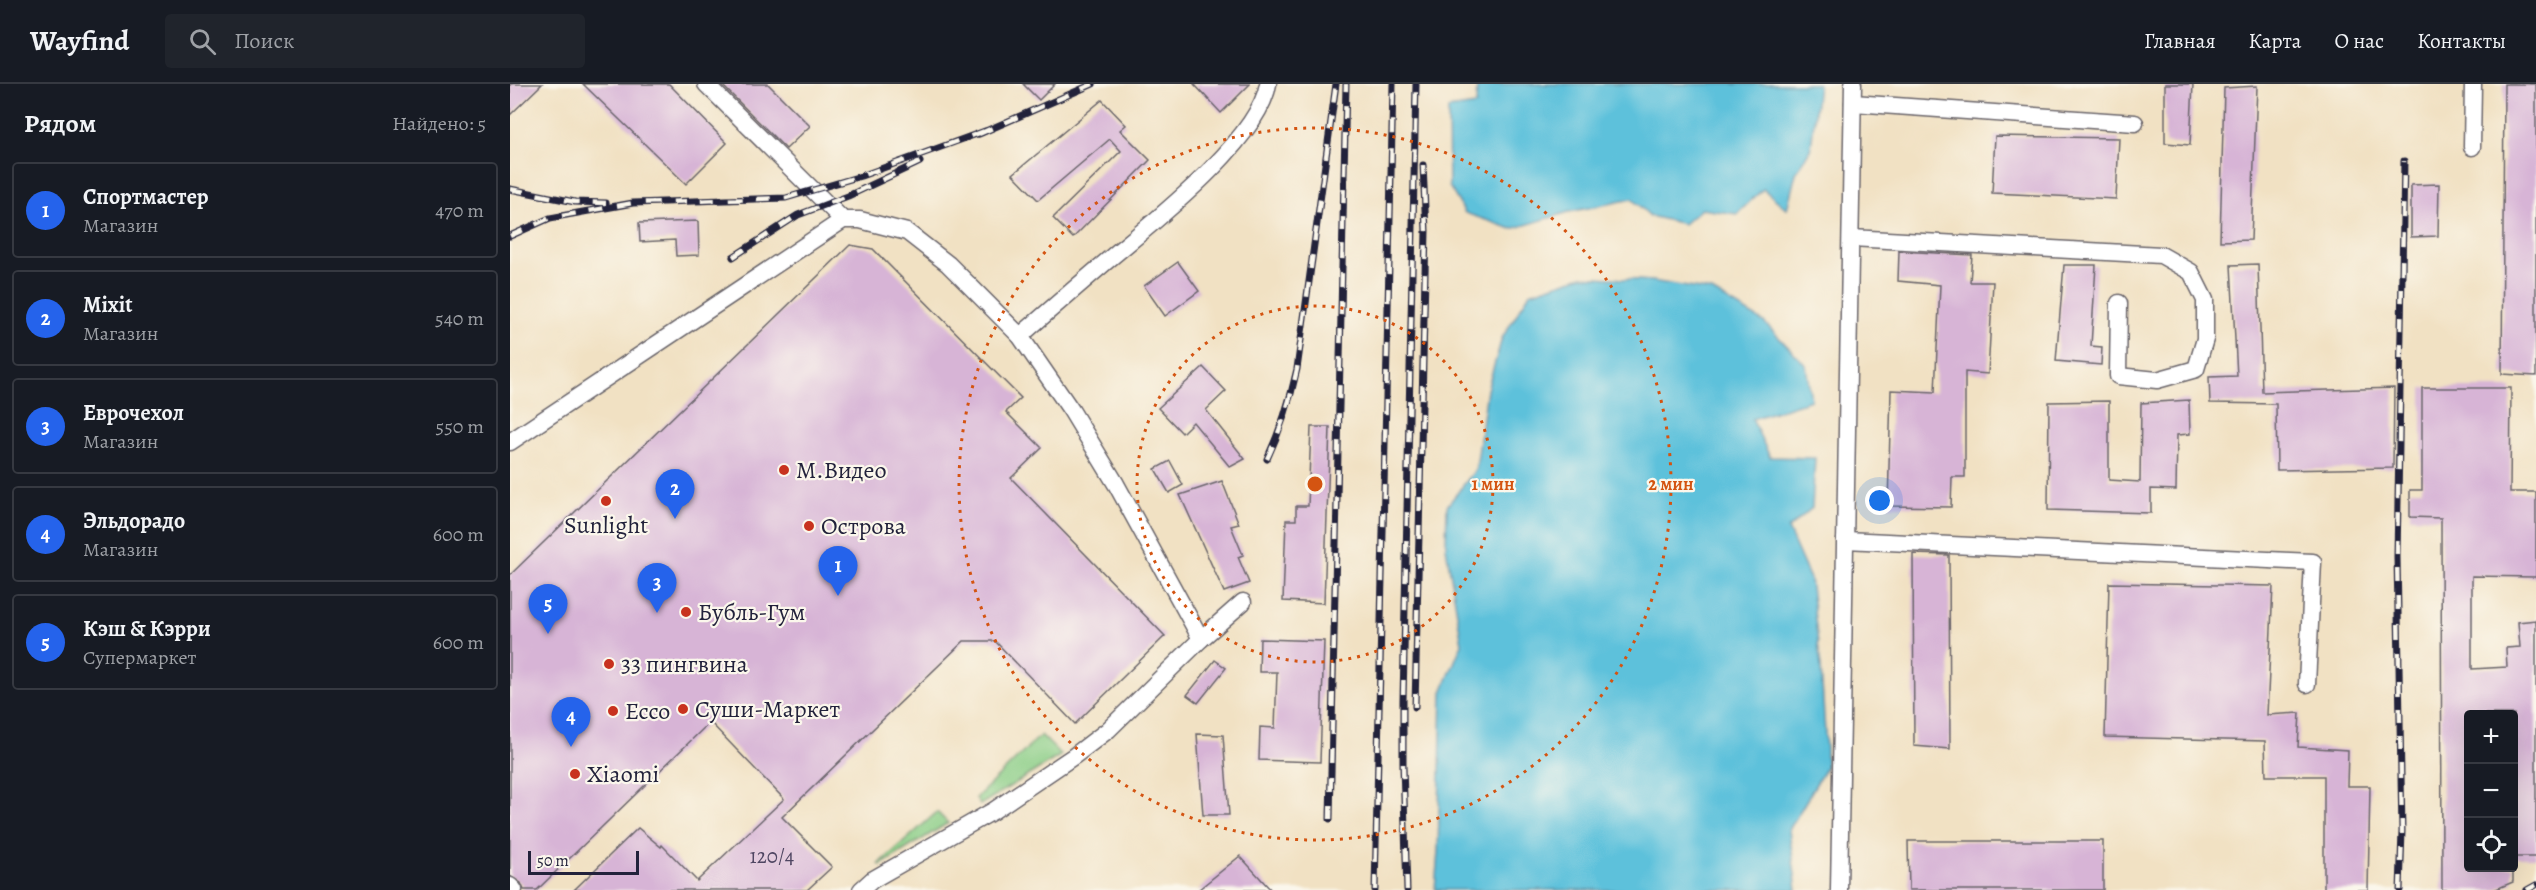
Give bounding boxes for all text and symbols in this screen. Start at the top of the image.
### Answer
search box [165,14,585,68]
text: Wayfind [30,22,129,60]
icon: search [186,25,219,58]
text: Поиск [234,26,294,56]
text: Главная [2144,27,2216,55]
text: Карта [2249,27,2301,55]
text: О нас [2334,27,2384,55]
text: Контакты [2417,27,2506,55]
text: Рядом [24,106,96,141]
text: Найдено: 5 [392,110,486,137]
text: Спортмастер [83,182,209,212]
text: 1 [42,197,49,224]
text: 470 m [435,197,484,224]
text: Магазин [83,212,158,239]
text: Mixit [83,290,132,320]
text: 2 [41,305,50,332]
text: 540 m [435,305,484,332]
text: Магазин [83,320,158,347]
text: Еврочехол [83,398,184,428]
text: 3 [41,413,50,440]
text: 550 m [436,413,484,440]
text: Магазин [83,428,158,455]
place label: М.Видео [796,454,887,486]
marker: М.Видео [777,463,791,477]
pin: 2 [656,470,694,519]
text: 1 мин [1471,472,1515,496]
text: 2 мин [1648,472,1694,496]
centre of rings [1305,474,1325,494]
your location [1865,486,1894,515]
marker: Sunlight [599,494,613,508]
text: Эльдорадо [83,506,185,536]
place label: Sunlight [564,509,648,541]
place label: Острова [821,510,906,542]
marker: Острова [802,519,816,533]
text: 4 [41,521,50,548]
text: 600 m [433,521,484,548]
text: Магазин [83,536,158,563]
pin: 1 [818,546,858,596]
pin: 3 [638,564,676,613]
pin: 5 [528,584,567,634]
place label: Бубль-Гум [698,596,805,628]
marker: Бубль-Гум [679,605,693,619]
text: Кэш & Кэрри [83,614,211,644]
text: 5 [41,629,50,656]
text: 600 m [433,629,484,656]
text: Супермаркет [83,644,197,671]
place label: 33 пингвина [621,648,748,680]
marker: 33 пингвина [602,657,616,671]
place label: Суши-Маркет [695,693,840,725]
place label: Ecco [625,695,670,727]
pin: 4 [552,698,590,747]
marker: Суши-Маркет [676,702,690,716]
marker: Ecco [606,704,620,718]
map controls [2464,710,2518,872]
button: + [2464,710,2518,764]
place label: Xiaomi [587,758,659,790]
button: − [2464,764,2518,818]
marker: Xiaomi [568,767,582,781]
button: locate [2464,818,2518,872]
house number: 120/4 [750,842,794,870]
scale bar [528,848,639,876]
text: 50 m [537,850,569,872]

